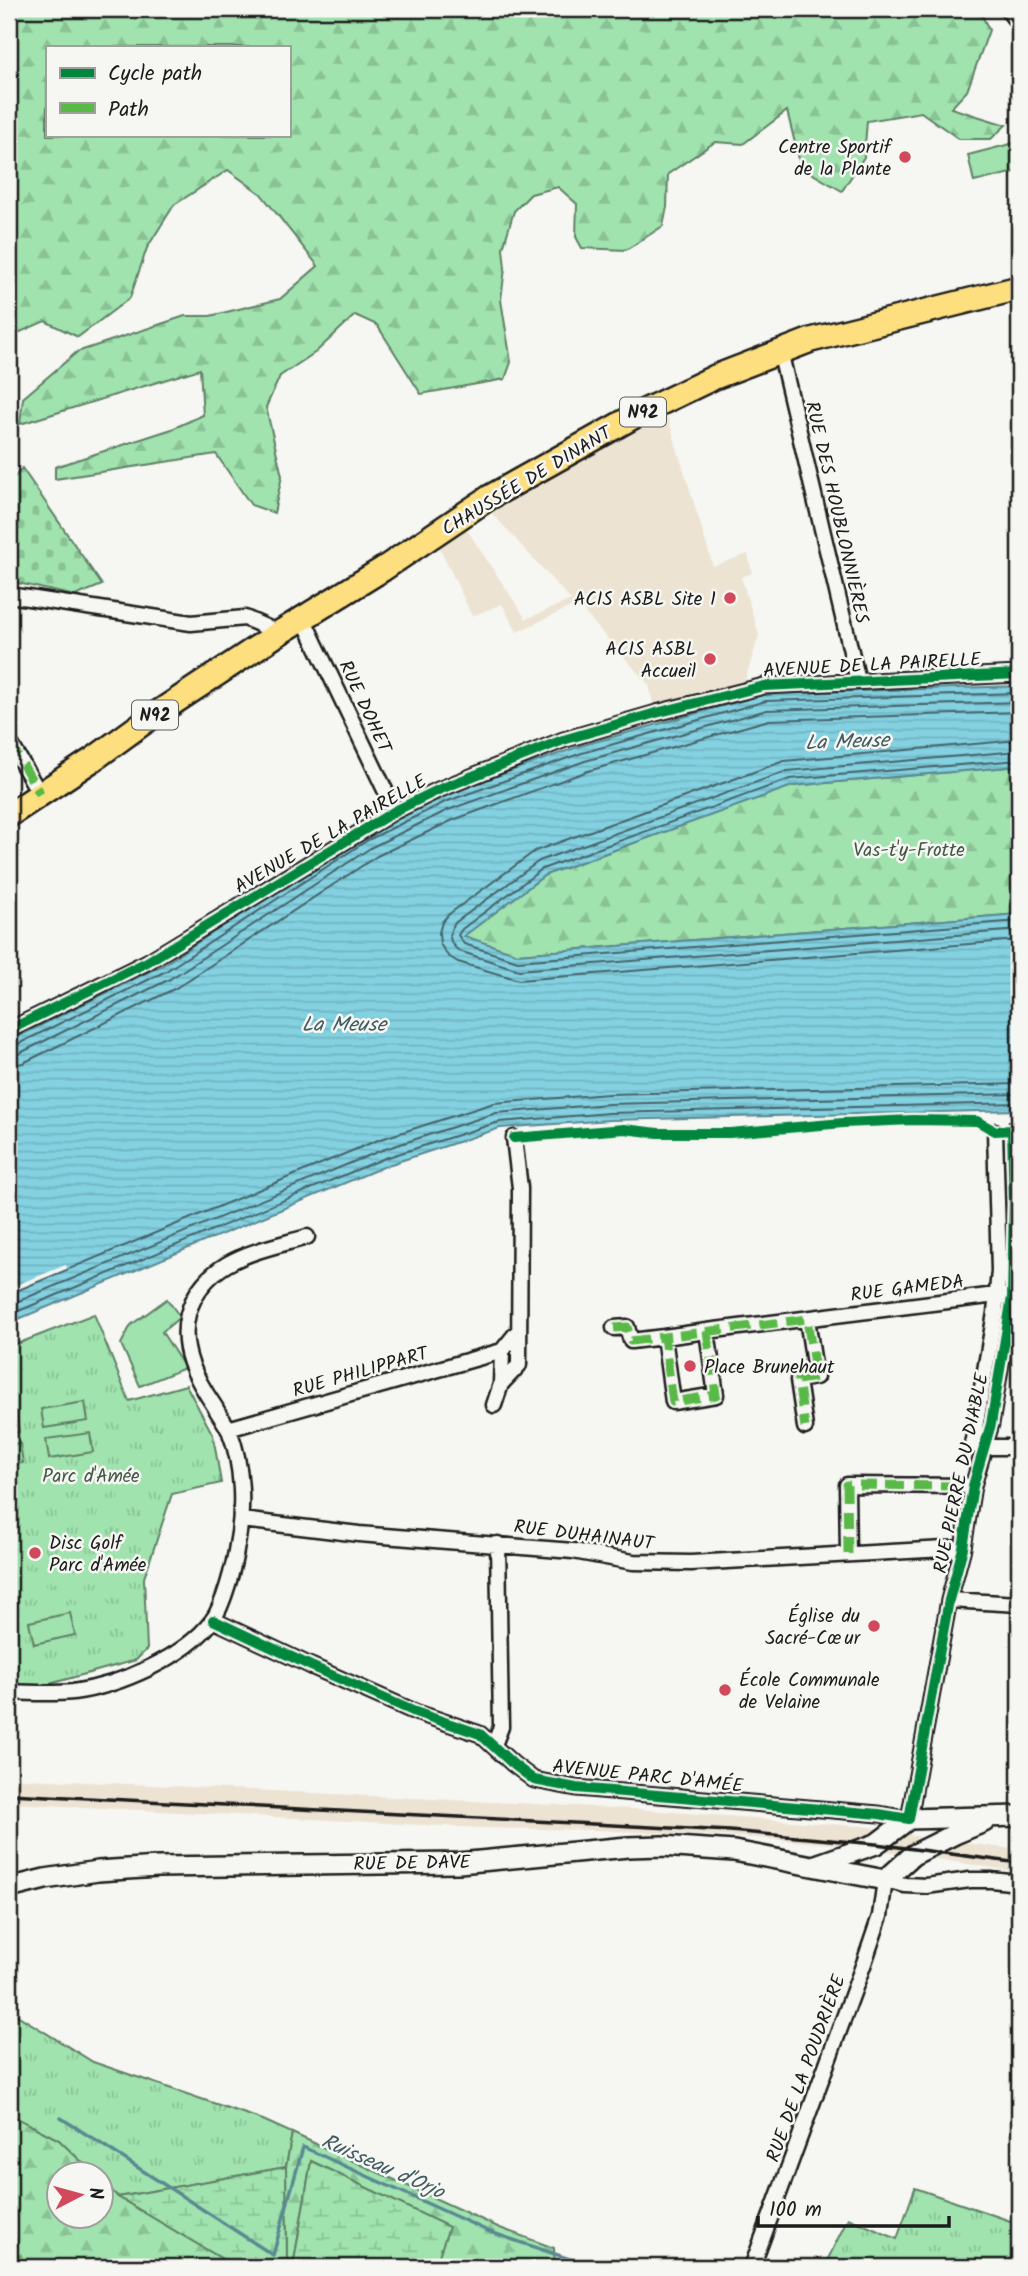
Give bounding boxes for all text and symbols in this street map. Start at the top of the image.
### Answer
legend [46,46,290,136]
text: Cycle path [108,58,202,91]
text: Path [108,94,149,127]
place label: Centre Sportif de la Plante [778,133,893,185]
marker: Centre Sportif de la Plante [897,149,913,165]
road number: N92 [620,398,666,426]
street label: RUE DES HOUBLONNIÈRES [796,398,876,626]
street label: CHAUSSÉE DE DINANT [436,418,619,544]
place label: ACIS ASBL Site 1 [574,585,716,615]
marker: ACIS ASBL Site 1 [722,590,738,606]
place label: ACIS ASBL Accueil [605,635,696,687]
street label: AVENUE DE LA PAIRELLE [762,645,983,687]
marker: ACIS ASBL Accueil [702,651,718,667]
street label: RUE DOHET [330,656,399,760]
road number: N92 [132,700,178,730]
water label: La Meuse [804,724,892,760]
street label: AVENUE DE LA PAIRELLE [229,767,434,902]
park label: Vas-t'y-Frotte [853,836,965,866]
water label: La Meuse [302,1009,389,1042]
street label: RUE GAMEDA [849,1267,966,1311]
street label: RUE PHILIPPART [289,1339,434,1407]
place label: Place Brunehaut [704,1353,835,1383]
marker: Place Brunehaut [682,1358,698,1374]
street label: RUE PIERRE DU DIABLE [926,1370,998,1576]
park label: Parc d'Amée [42,1462,140,1492]
street label: RUE DUHAINAUT [512,1513,657,1560]
place label: Disc Golf Parc d'Amée [49,1529,147,1581]
marker: Disc Golf Parc d'Amée [27,1545,43,1561]
place label: Église du Sacré-Cœur [765,1602,862,1654]
marker: Église du Sacré-Cœur [866,1618,882,1634]
place label: École Communale de Velaine [739,1666,880,1718]
marker: École Communale de Velaine [717,1682,733,1698]
street label: AVENUE PARC D'AMÉE [551,1752,745,1802]
street label: RUE DE DAVE [353,1848,472,1880]
street label: RUE DE LA POUDRIÈRE [759,1970,855,2167]
water label: Ruisseau d'Orjo [316,2126,450,2210]
north arrow [46,2160,116,2230]
scale bar [758,2185,949,2229]
text: N [79,2186,110,2201]
text: 100 m [769,2194,822,2227]

